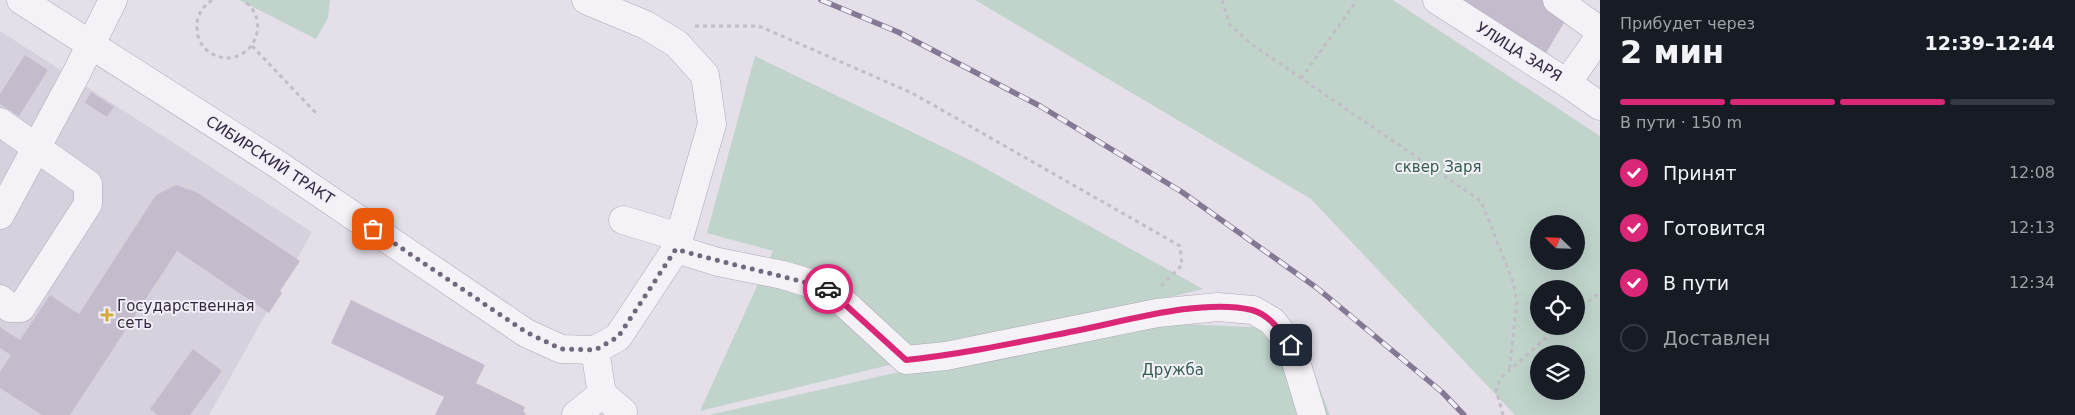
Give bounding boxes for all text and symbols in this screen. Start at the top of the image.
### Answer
text: Прибудет через [1620,14,1755,33]
street label: УЛИЦА ЗАРЯ [1473,18,1565,86]
text: 12:39–12:44 [1925,32,2055,54]
text: 2 мин [1620,33,1724,71]
street label: СИБИРСКИЙ ТРАКТ [203,111,339,209]
text: В пути · 150 m [1620,113,1742,132]
park label: сквер Заря [1394,158,1482,176]
icon: check [1620,159,1648,187]
text: Принят [1663,162,1737,184]
text: 12:08 [2009,163,2055,182]
pin [352,208,394,250]
icon: check [1620,214,1648,242]
icon: bag [359,215,387,243]
north arrow [1530,215,1585,270]
map controls [1530,215,1585,400]
text: Готовится [1663,217,1765,239]
text: 12:13 [2009,218,2055,237]
courier [803,264,853,314]
icon: check [1620,269,1648,297]
text: В пути [1663,272,1729,294]
text: 12:34 [2009,273,2055,292]
icon: car [814,275,842,303]
button: locate [1530,280,1585,335]
place label: Государственная сеть [117,297,254,332]
marker: Государственная сеть [101,309,113,321]
pin [1270,324,1312,366]
text: Доставлен [1663,327,1770,349]
icon: home [1277,331,1305,359]
button: layers [1530,345,1585,400]
park label: Дружба [1142,361,1204,379]

